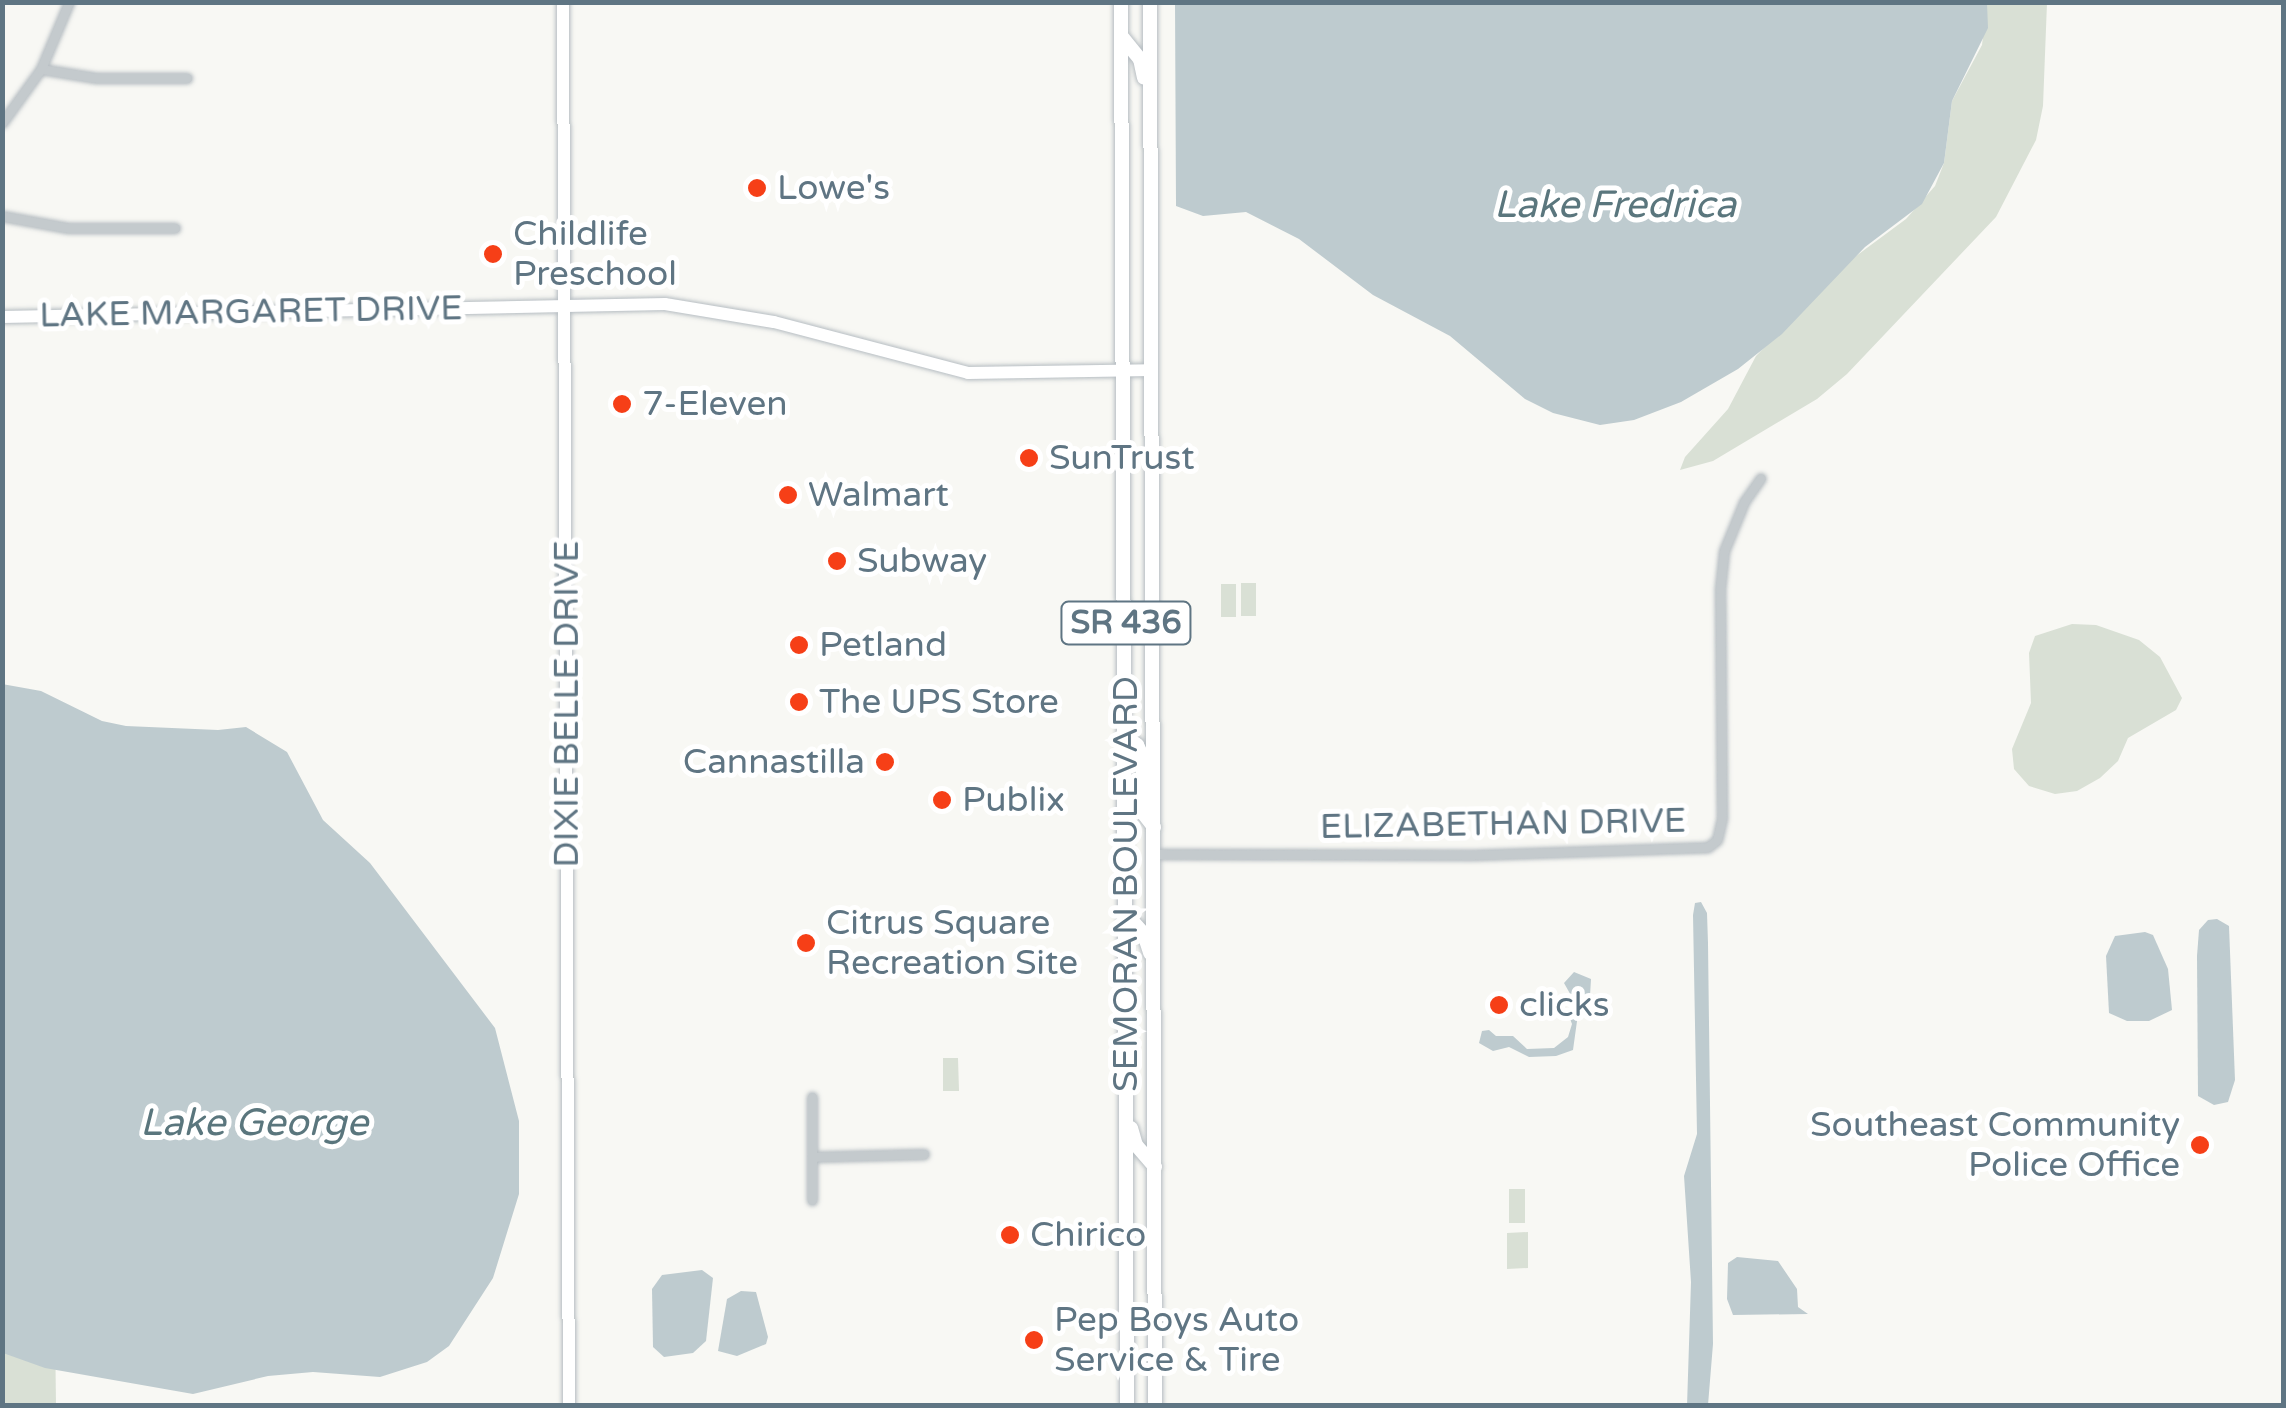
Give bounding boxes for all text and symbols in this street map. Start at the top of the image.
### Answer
place label: Lowe's [777,167,890,209]
marker: Lowe's [746,177,768,199]
water label: Lake Fredrica [1494,183,1736,229]
place label: Childlife Preschool [513,213,677,295]
marker: Childlife Preschool [482,243,504,265]
street label: LAKE MARGARET DRIVE [39,287,463,337]
place label: 7-Eleven [642,383,788,425]
marker: 7-Eleven [611,393,633,415]
place label: SunTrust [1049,437,1195,479]
marker: SunTrust [1018,447,1040,469]
place label: Walmart [808,474,949,516]
marker: Walmart [777,484,799,506]
street label: DIXIE BELLE DRIVE [546,540,588,868]
place label: Subway [857,540,987,582]
marker: Subway [826,550,848,572]
road number: SR 436 [1058,596,1194,650]
place label: Petland [819,624,947,666]
marker: Petland [788,634,810,656]
street label: SEMORAN BOULEVARD [1105,676,1147,1092]
place label: The UPS Store [819,681,1059,723]
marker: The UPS Store [788,691,810,713]
place label: Cannastilla [683,741,865,783]
marker: Cannastilla [874,751,896,773]
place label: Publix [962,779,1065,821]
marker: Publix [931,789,953,811]
street label: ELIZABETHAN DRIVE [1319,800,1687,848]
place label: Citrus Square Recreation Site [826,902,1078,984]
marker: Citrus Square Recreation Site [795,932,817,954]
place label: clicks [1519,984,1609,1026]
marker: clicks [1488,994,1510,1016]
water label: Lake George [140,1101,368,1147]
place label: Southeast Community Police Office [1810,1104,2180,1186]
marker: Southeast Community Police Office [2189,1134,2211,1156]
place label: Chirico [1030,1214,1146,1256]
marker: Chirico [999,1224,1021,1246]
place label: Pep Boys Auto Service & Tire [1054,1299,1299,1381]
marker: Pep Boys Auto Service & Tire [1023,1329,1045,1351]

